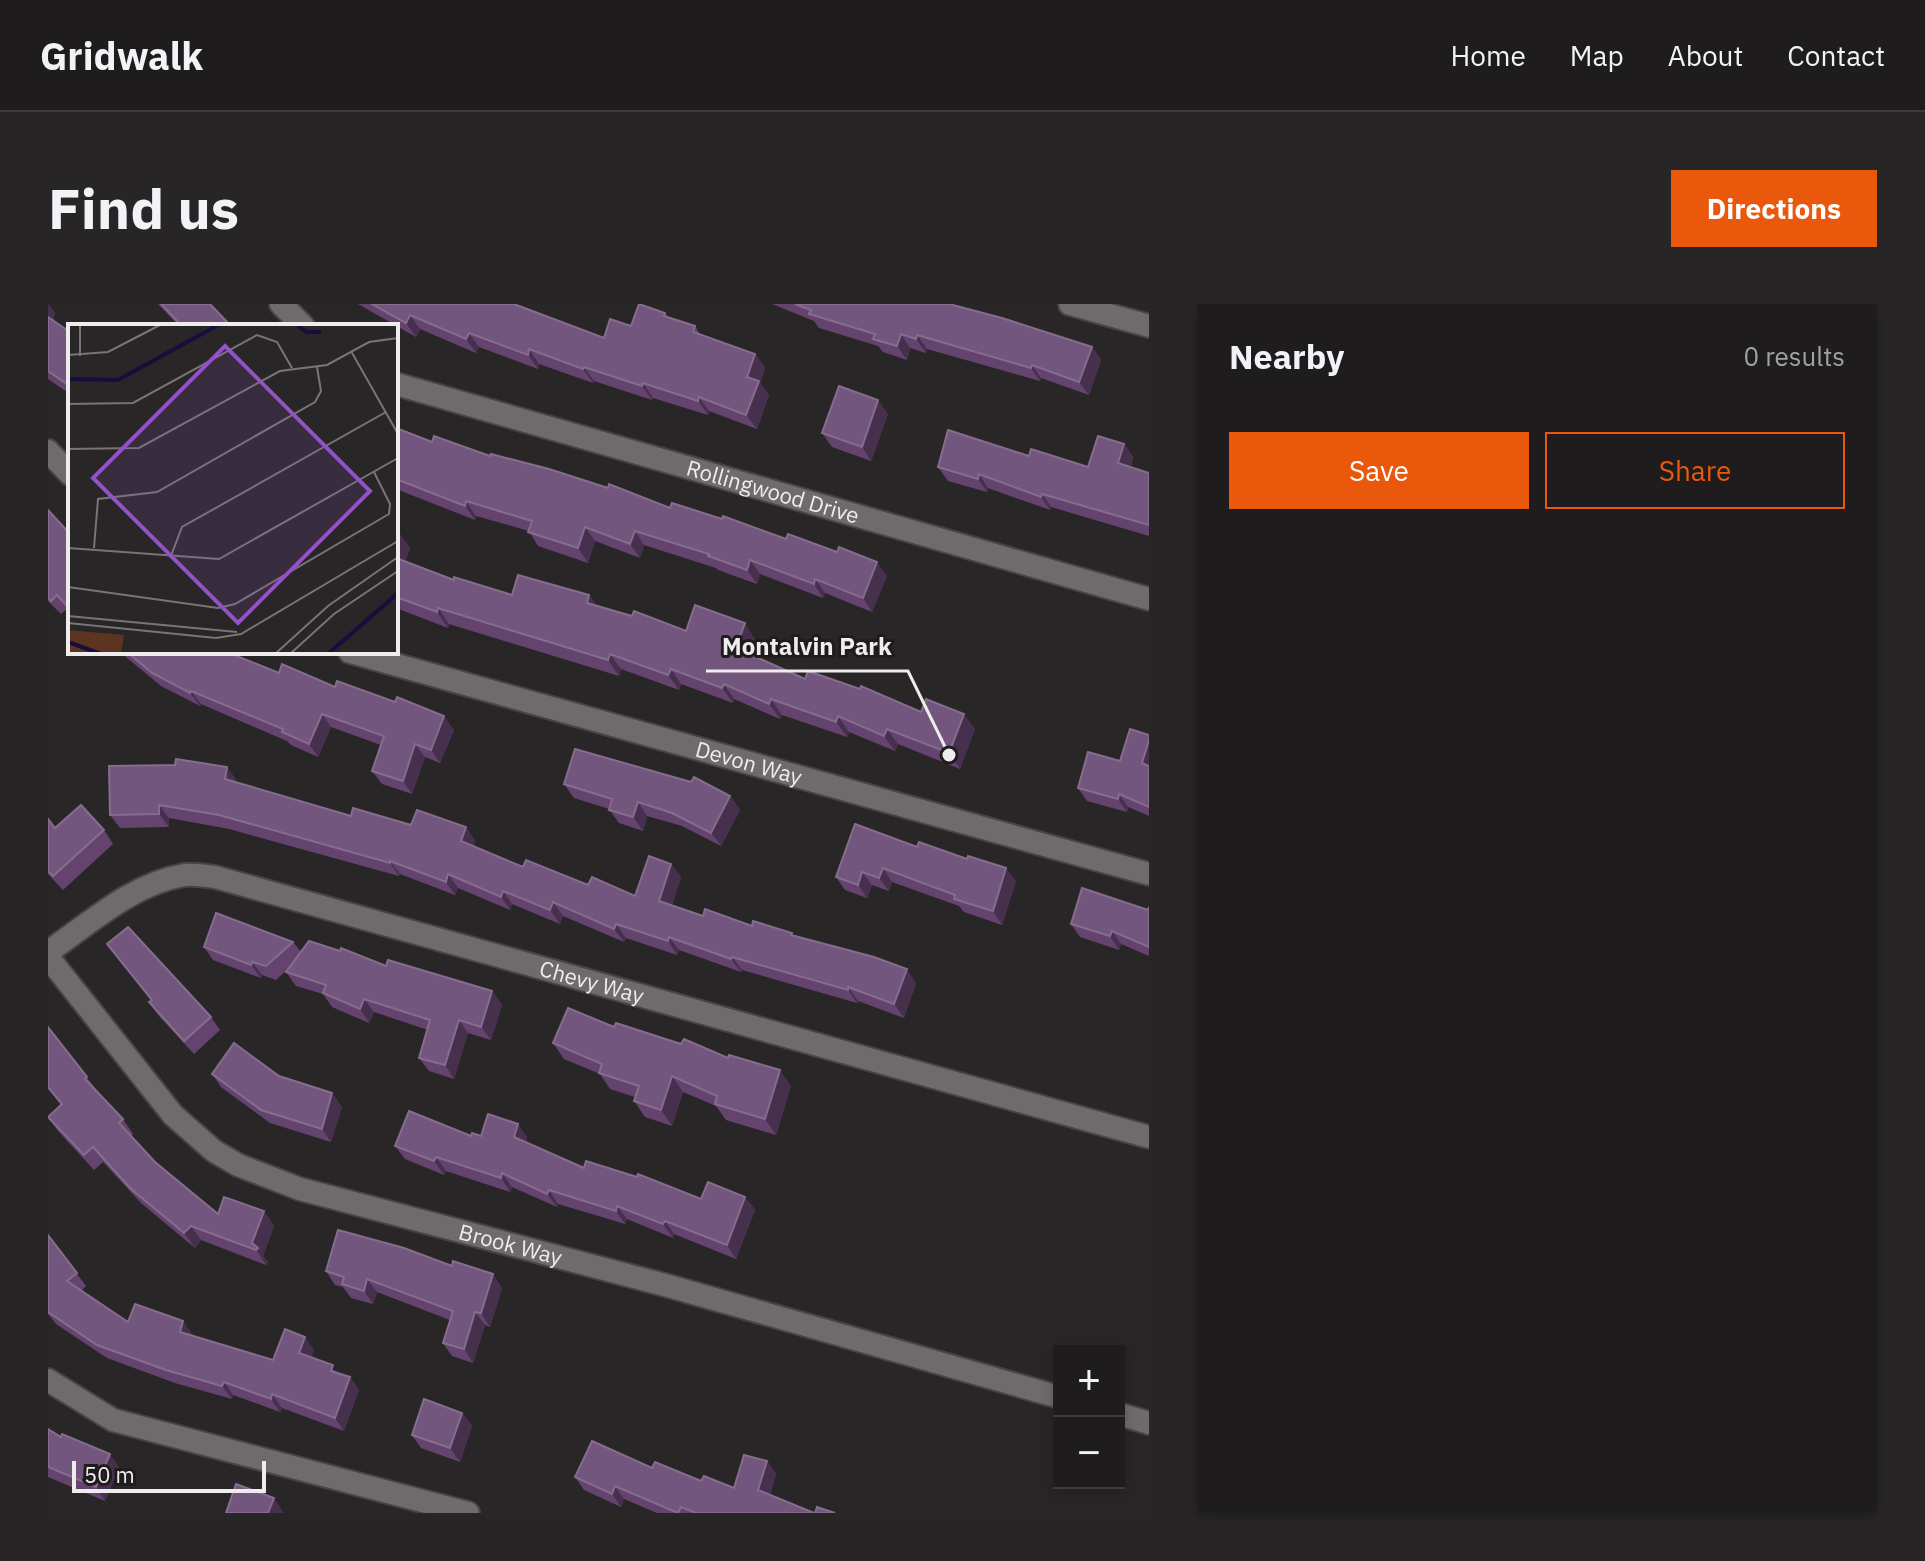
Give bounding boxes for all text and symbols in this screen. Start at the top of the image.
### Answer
text: Gridwalk [40,31,203,80]
text: Home [1450,37,1526,74]
text: Map [1570,37,1624,74]
text: About [1668,37,1743,74]
text: Contact [1787,37,1885,74]
button: Directions [1671,170,1877,247]
text: Find us [48,172,239,244]
inset map [68,324,398,654]
text: Nearby [1229,334,1344,378]
text: 0 results [1743,339,1845,373]
button: Save [1229,432,1529,509]
button: Share [1545,432,1845,509]
street label: Rollingwood Drive [683,453,863,530]
callout: Montalvin Park [706,623,908,671]
text: Montalvin Park [722,630,892,662]
street label: Devon Way [692,734,806,791]
street label: Chevy Way [537,953,647,1010]
street label: Brook Way [456,1216,566,1271]
map controls [1053,1345,1125,1489]
button: + [1053,1345,1125,1417]
button: − [1053,1417,1125,1489]
scale bar [72,1457,266,1493]
text: 50 m [84,1460,135,1489]

